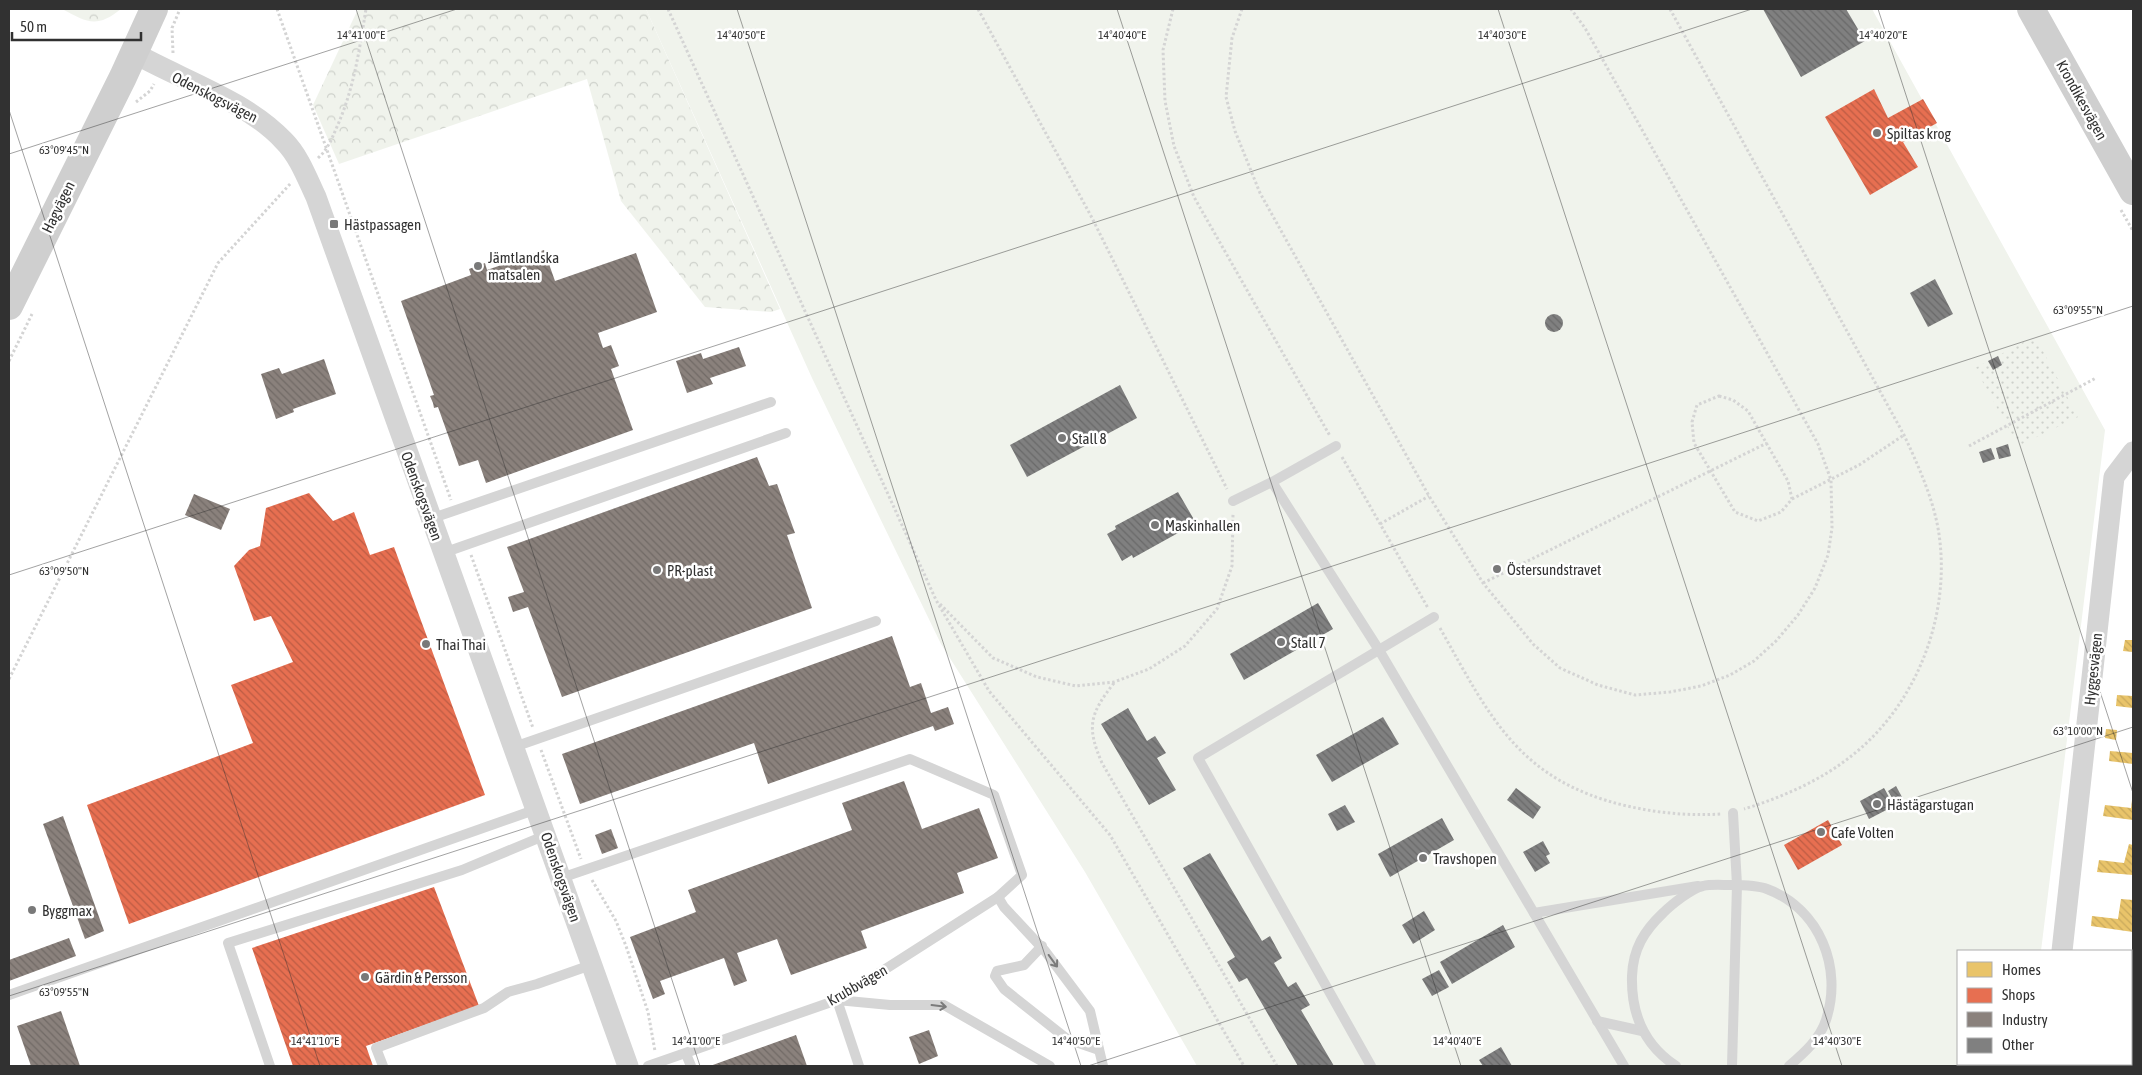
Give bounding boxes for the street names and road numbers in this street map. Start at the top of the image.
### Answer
street label: Krondikesvägen [2053,57,2111,143]
street label: Odenskogsvägen [169,68,261,126]
street label: Hagvägen [38,178,78,236]
street label: Odenskogsvägen [398,449,446,543]
street label: Hyggesvägen [2081,632,2105,706]
street label: Odenskogsvägen [538,830,584,924]
street label: Krubbvägen [824,961,890,1009]

